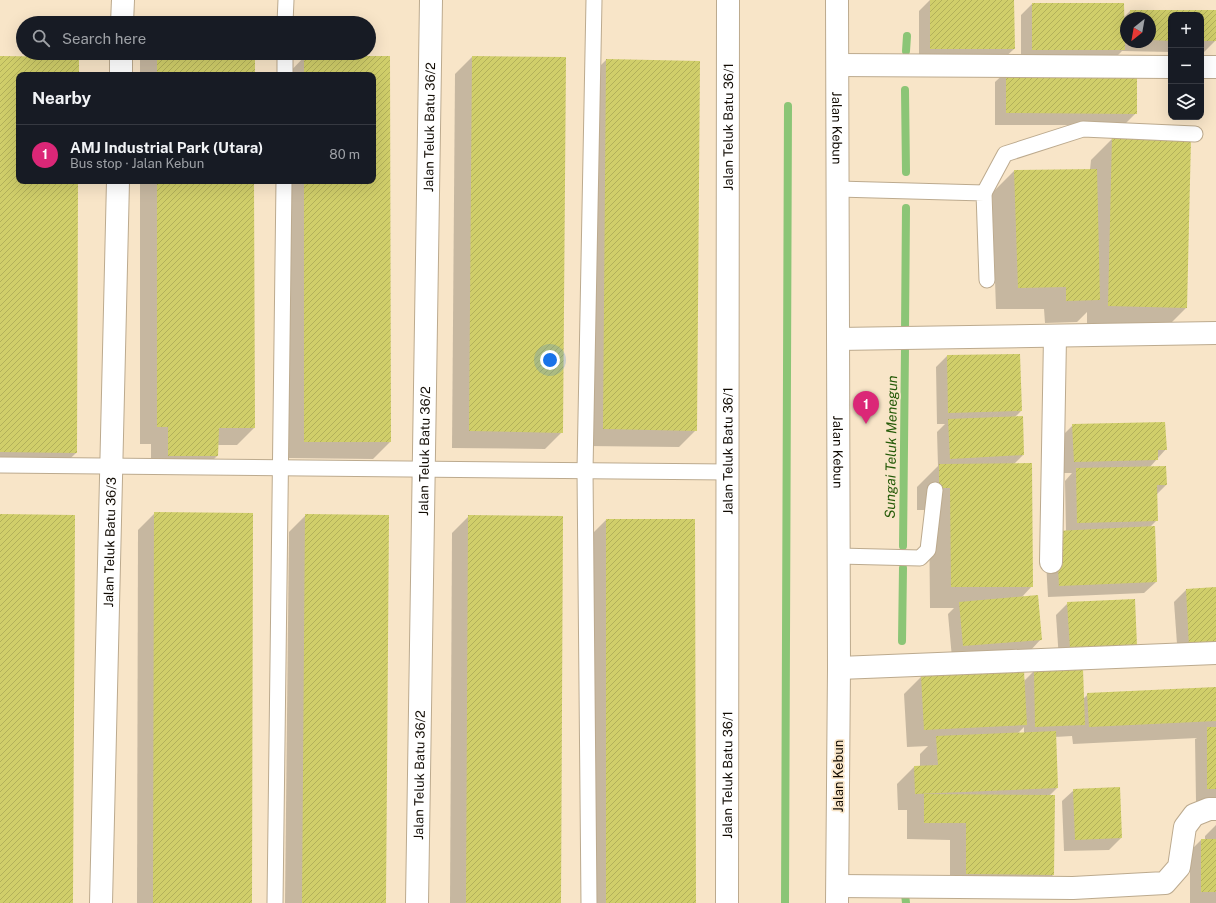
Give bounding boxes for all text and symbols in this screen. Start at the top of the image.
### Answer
north arrow [1120,12,1156,48]
map controls [1168,12,1204,120]
button: + [1168,12,1204,48]
search box [16,16,376,60]
icon: search [30,27,52,49]
text: Search here [62,30,146,47]
button: − [1168,48,1204,84]
street label: Jalan Teluk Batu 36/2 [421,62,438,192]
street label: Jalan Teluk Batu 36/1 [721,63,736,191]
button: layers [1168,84,1204,120]
text: Nearby [32,88,91,108]
street label: Jalan Kebun [829,92,844,164]
text: AMJ Industrial Park (Utara) [70,139,263,156]
text: 1 [42,147,48,162]
text: 80 m [329,147,360,162]
text: Bus stop · Jalan Kebun [70,156,204,171]
your location [540,350,560,370]
water label: Sungai Teluk Menegun [882,375,900,519]
street label: Jalan Teluk Batu 36/2 [416,386,433,516]
street label: Jalan Teluk Batu 36/1 [720,387,736,515]
pin: 1 [853,391,879,424]
street label: Jalan Kebun [830,416,845,488]
street label: Jalan Teluk Batu 36/3 [101,477,119,607]
street label: Jalan Teluk Batu 36/2 [411,710,428,840]
street label: Jalan Teluk Batu 36/1 [720,711,735,839]
street label: Jalan Kebun [831,740,846,812]

